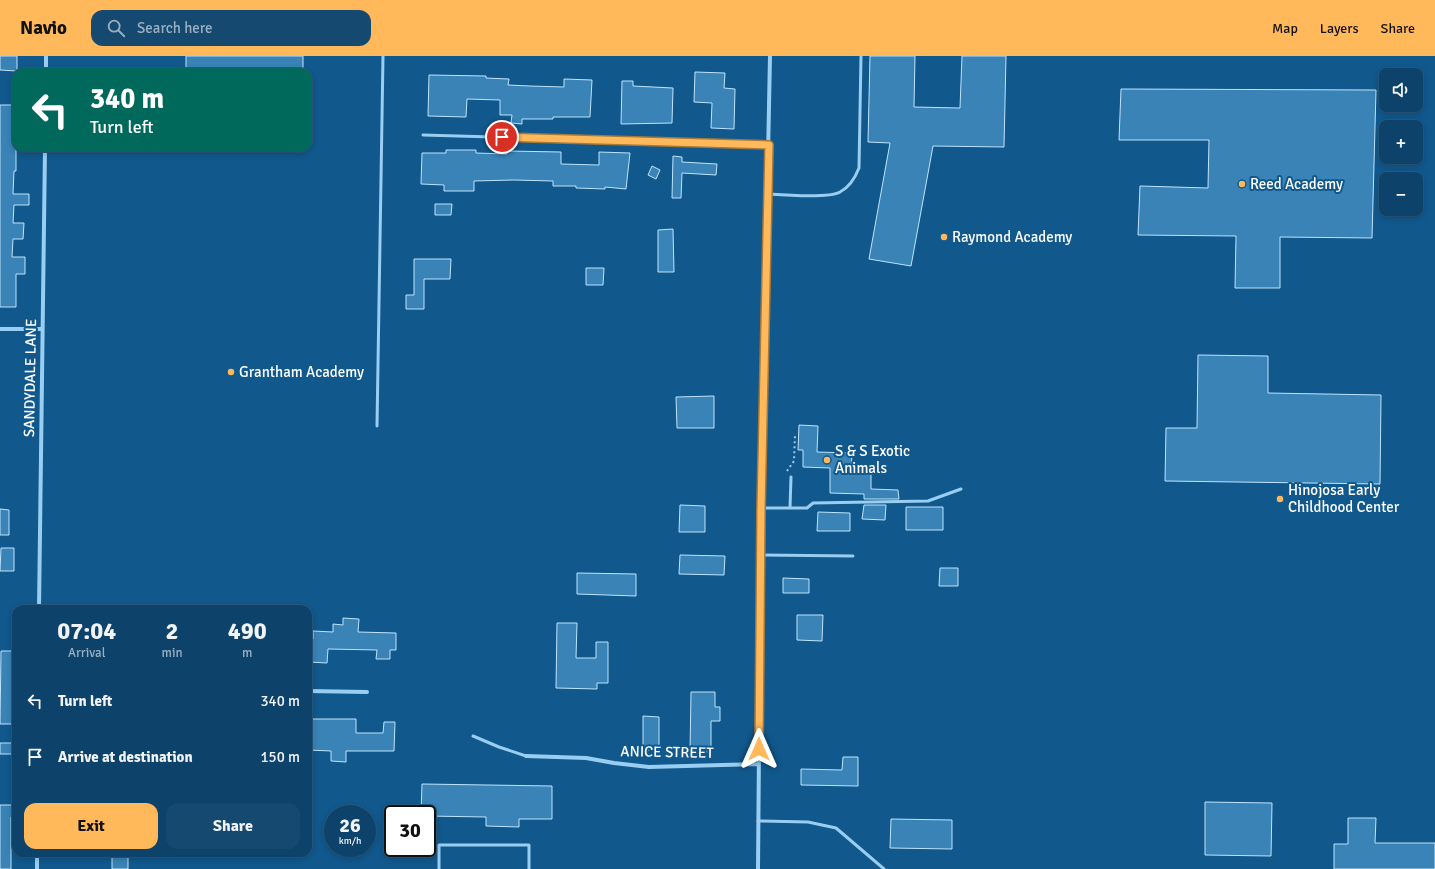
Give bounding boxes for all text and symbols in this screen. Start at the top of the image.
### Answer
search box [91,10,371,46]
text: Navio [20,16,67,40]
icon: search [105,17,127,39]
text: Search here [137,19,213,37]
text: Map [1272,20,1298,37]
text: Layers [1320,20,1359,37]
text: Share [1381,20,1415,37]
map controls [1379,68,1423,216]
button: sound [1379,68,1423,112]
text: 340 m [90,82,164,116]
icon: left [24,84,76,136]
text: Turn left [90,116,153,138]
pin [485,120,519,154]
button: + [1379,120,1423,164]
icon: arrive [491,126,513,148]
button: − [1379,172,1423,216]
place label: Reed Academy [1250,175,1343,193]
marker: Reed Academy [1237,179,1247,189]
place label: Raymond Academy [952,228,1072,246]
marker: Raymond Academy [939,232,949,242]
street label: SANDYDALE LANE [20,319,40,437]
place label: Grantham Academy [239,363,364,381]
marker: Grantham Academy [226,367,236,377]
place label: S & S Exotic Animals [835,442,910,477]
marker: S & S Exotic Animals [822,455,832,465]
place label: Hinojosa Early Childhood Center [1288,481,1400,516]
marker: Hinojosa Early Childhood Center [1275,494,1285,504]
text: 07:04 [57,616,116,646]
text: 2 [166,616,178,646]
text: 490 [228,616,267,646]
text: Arrival [68,645,105,661]
text: min [162,645,183,661]
text: m [242,645,252,661]
icon: left [24,690,46,712]
text: Turn left [58,692,112,710]
text: 340 m [260,692,300,710]
position arrow [738,728,780,770]
street label: ANICE STREET [620,742,714,762]
icon: arrive [24,746,46,768]
text: Arrive at destination [58,748,193,766]
text: 150 m [260,748,300,766]
button: Exit [24,803,158,849]
button: Share [166,803,300,849]
speed limit sign: 30 [384,805,436,857]
text: 26 [339,813,361,838]
text: km/h [339,835,361,847]

